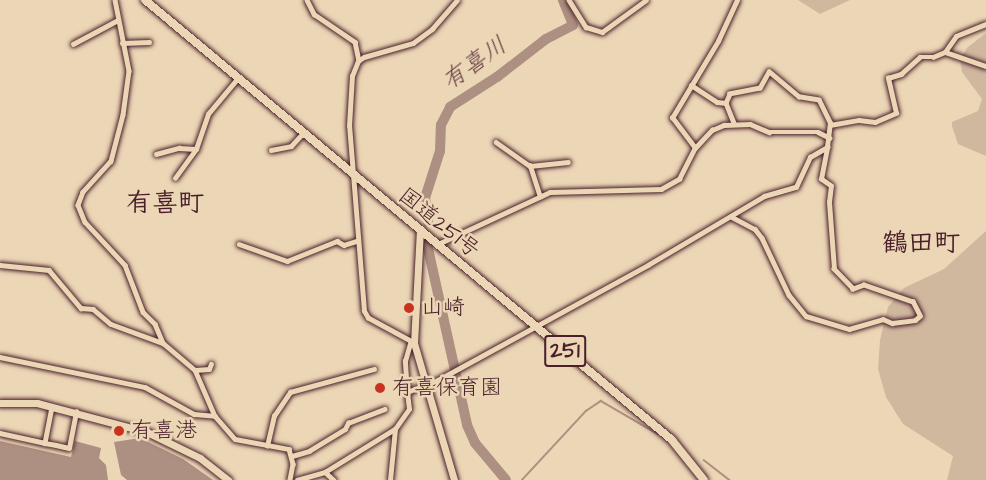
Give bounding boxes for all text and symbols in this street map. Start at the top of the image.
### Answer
water label: 有喜川 [437,32,513,96]
street label: 国道251号 [393,182,485,264]
district label: 有喜町 [126,188,204,220]
district label: 鶴田町 [882,228,960,260]
place label: 山崎 [421,295,465,321]
marker: 山崎 [402,301,416,315]
road number: 251 [544,333,586,369]
place label: 有喜保育園 [392,375,502,401]
marker: 有喜保育園 [373,381,387,395]
place label: 有喜港 [131,418,197,444]
marker: 有喜港 [112,424,126,438]

